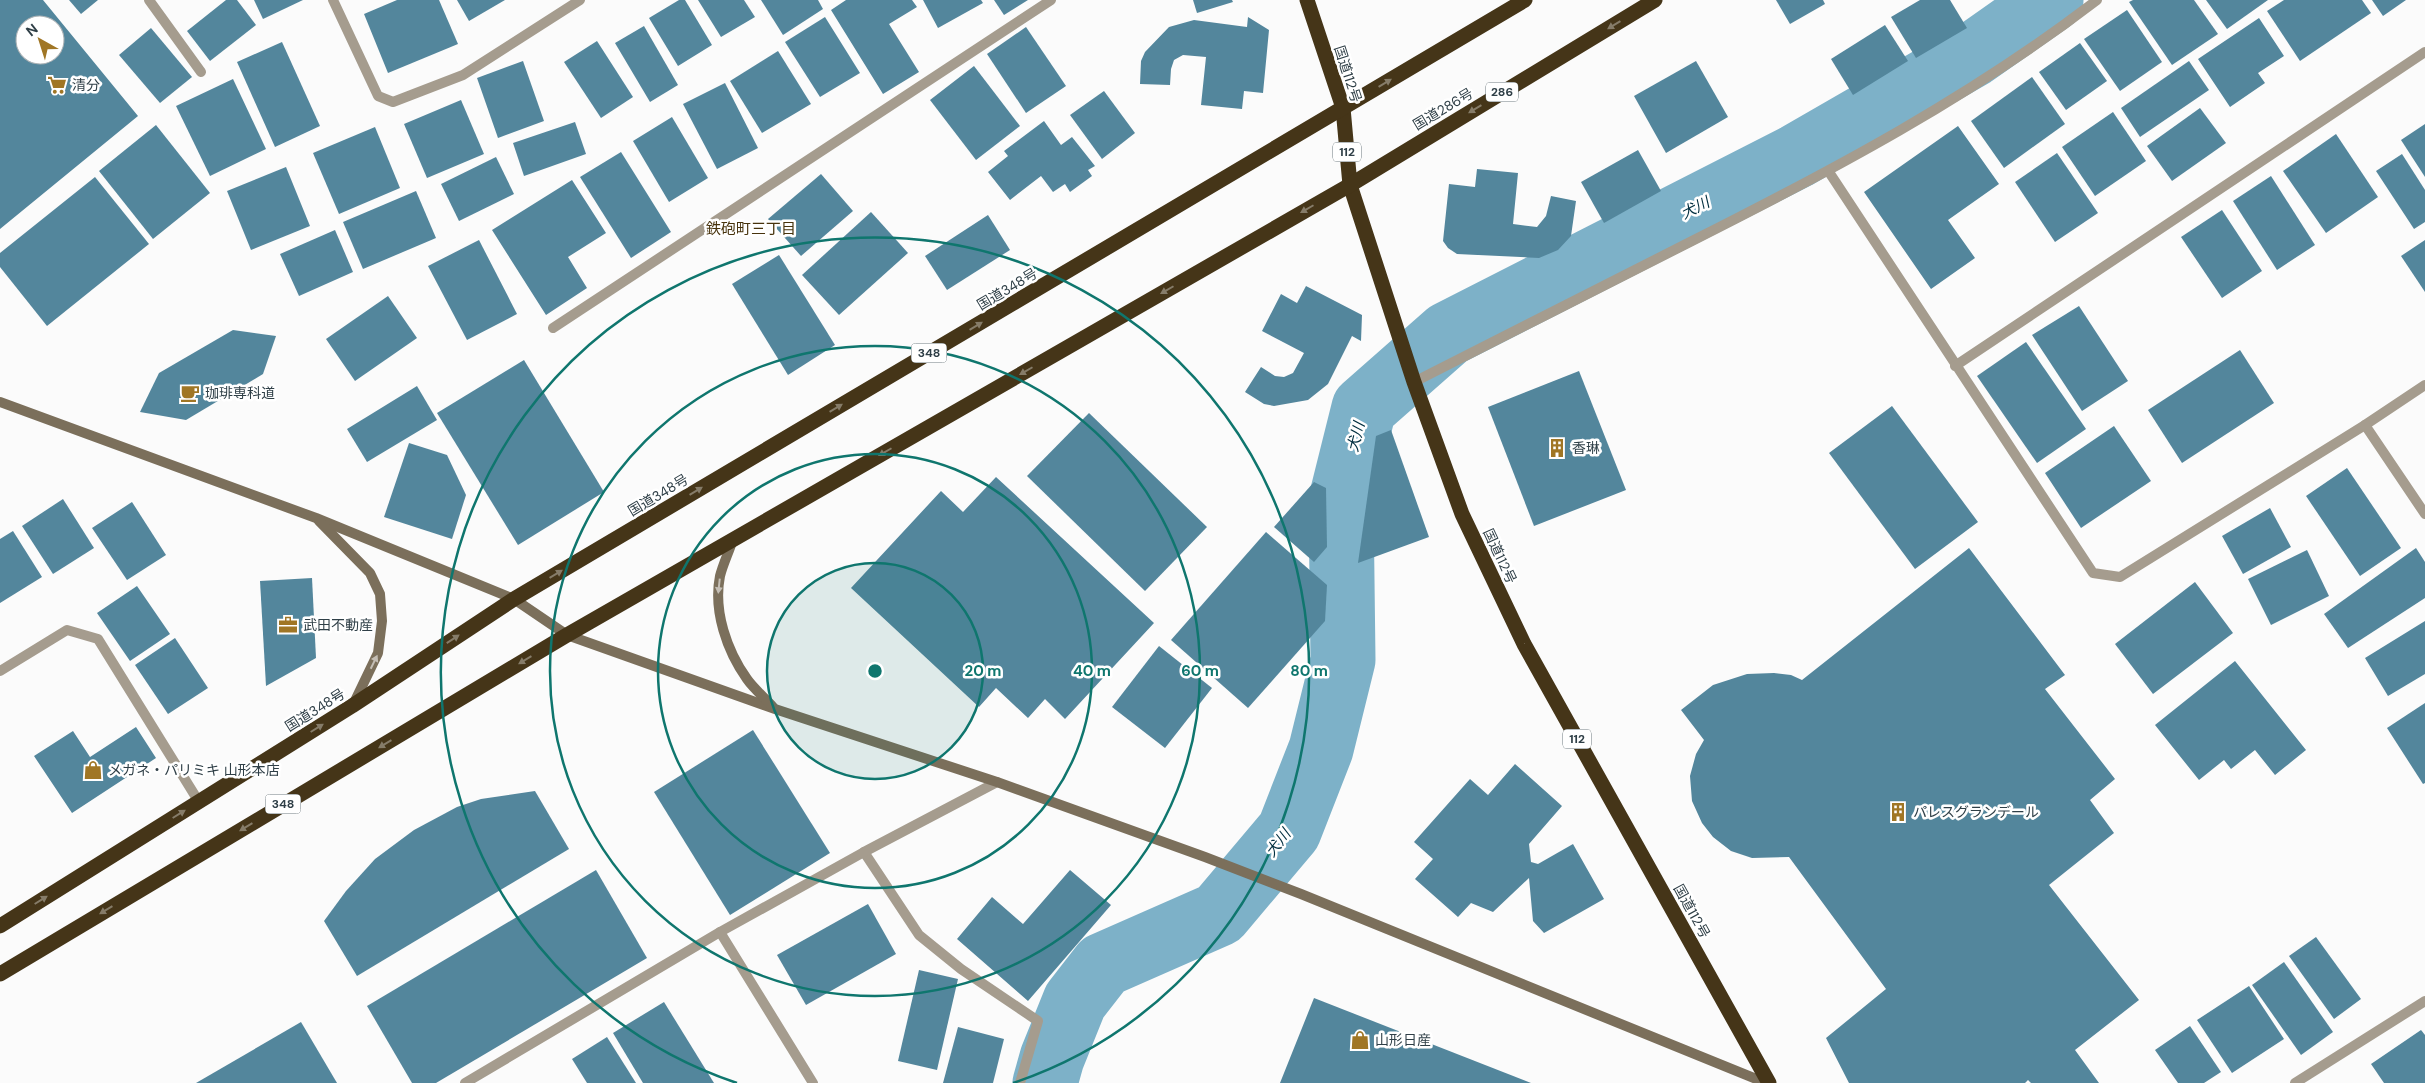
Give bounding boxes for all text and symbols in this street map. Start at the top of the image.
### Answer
north arrow [15,15,65,65]
text: N [22,20,41,40]
one-way arrow [1607,21,1620,30]
street label: 国道112号 [1330,43,1366,105]
supermarket icon: 清分 [46,74,68,96]
place label: 清分 [72,76,100,94]
one-way arrow [1379,79,1392,88]
road number: 286 [1486,82,1518,101]
street label: 国道286号 [1410,84,1476,134]
one-way arrow [1468,105,1481,114]
road number: 112 [1333,142,1361,162]
water label: 犬川 [1677,191,1715,224]
one-way arrow [1300,205,1315,213]
district label: 鉄砲町三丁目 [706,219,796,239]
street label: 国道348号 [974,264,1040,314]
one-way arrow [1159,286,1174,294]
one-way arrow [969,321,982,330]
road number: 348 [912,343,946,362]
one-way arrow [1018,367,1033,375]
cafe icon: 珈琲専科道 [179,382,201,404]
place label: 珈琲専科道 [205,384,275,402]
one-way arrow [829,404,843,413]
water label: 犬川 [1343,418,1370,454]
building icon: 香琳 [1546,437,1568,459]
place label: 香琳 [1572,439,1600,457]
one-way arrow [877,448,892,456]
street label: 国道348号 [625,470,691,520]
one-way arrow [689,487,704,495]
street label: 国道112号 [1479,526,1521,586]
one-way arrow [550,569,563,578]
one-way arrow [715,578,723,594]
office icon: 武田不動産 [277,614,299,636]
place label: 武田不動産 [303,616,373,634]
one-way arrow [446,634,460,644]
one-way arrow [370,655,378,669]
one-way arrow [518,656,531,665]
text: 20 m [965,661,1001,681]
text: 40 m [1073,661,1111,681]
text: 60 m [1181,661,1219,681]
text: 80 m [1290,661,1328,681]
centre of rings [866,662,884,680]
street label: 国道348号 [282,685,348,735]
one-way arrow [310,723,323,733]
road number: 112 [1563,730,1591,749]
one-way arrow [379,739,392,748]
shop icon: メガネ・パリミキ 山形本店 [82,759,104,781]
place label: メガネ・パリミキ 山形本店 [108,761,280,779]
road number: 348 [266,794,300,814]
building icon: パレスグランデール [1887,801,1909,823]
place label: パレスグランデール [1913,803,2039,821]
one-way arrow [173,810,186,819]
one-way arrow [239,822,252,831]
water label: 犬川 [1261,823,1296,861]
street label: 国道112号 [1670,881,1714,941]
one-way arrow [35,896,48,905]
one-way arrow [100,906,113,915]
shop icon: 山形日産 [1349,1029,1371,1051]
place label: 山形日産 [1375,1031,1431,1049]

